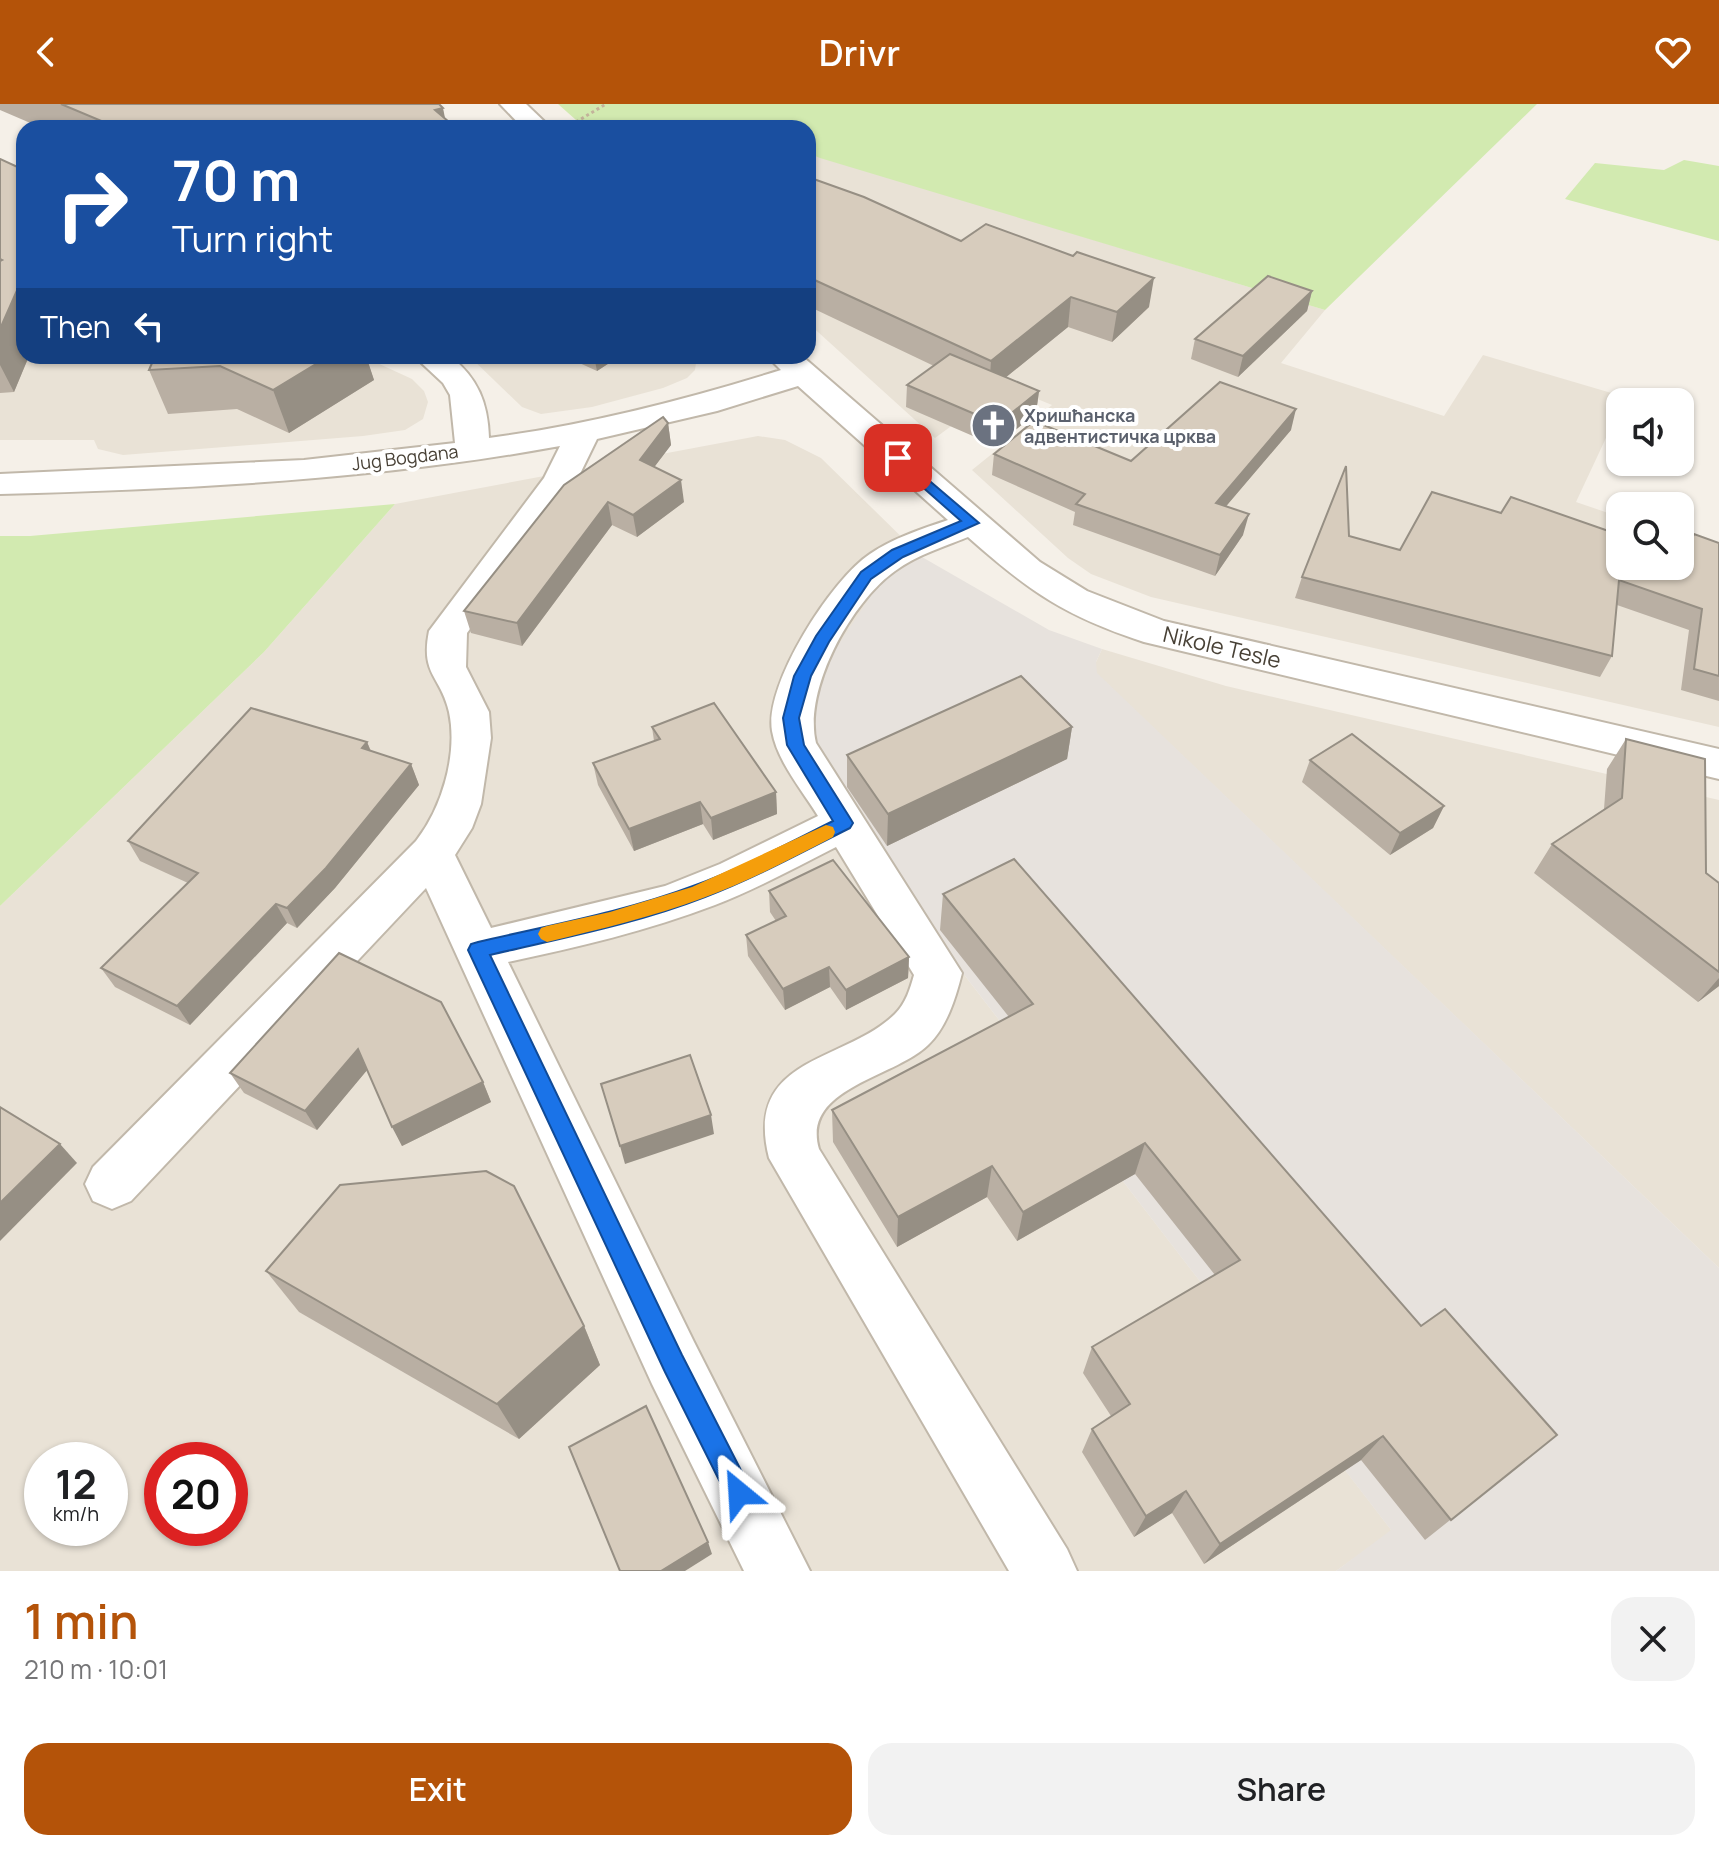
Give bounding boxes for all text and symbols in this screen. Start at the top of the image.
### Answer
text: Drivr [819,28,900,77]
icon: back [24,30,68,74]
icon: heart [1651,30,1695,74]
text: 70 m [172,141,300,218]
icon: right [40,152,144,256]
text: Turn right [172,214,333,263]
icon: left [127,304,171,348]
text: Then [40,306,111,347]
map controls [1606,388,1694,580]
button: sound [1606,388,1694,476]
church icon: Хришћанска адвентистичка црква [969,401,1017,449]
place label: Хришћанска адвентистичка црква [1024,403,1216,448]
pin [864,424,932,492]
icon: arrive [876,436,920,480]
street label: Jug Bogdana [350,439,460,475]
button: search [1606,492,1694,580]
street label: Nikole Tesle [1160,619,1284,675]
speed limit sign: 20 [144,1442,248,1546]
position arrow [697,1451,781,1535]
text: 12 [55,1456,97,1511]
text: km/h [53,1500,99,1527]
text: 1 min [24,1588,138,1653]
button: close [1611,1597,1695,1681]
text: 210 m · 10:01 [24,1651,168,1687]
button: Exit [24,1743,852,1835]
button: Share [868,1743,1695,1835]

